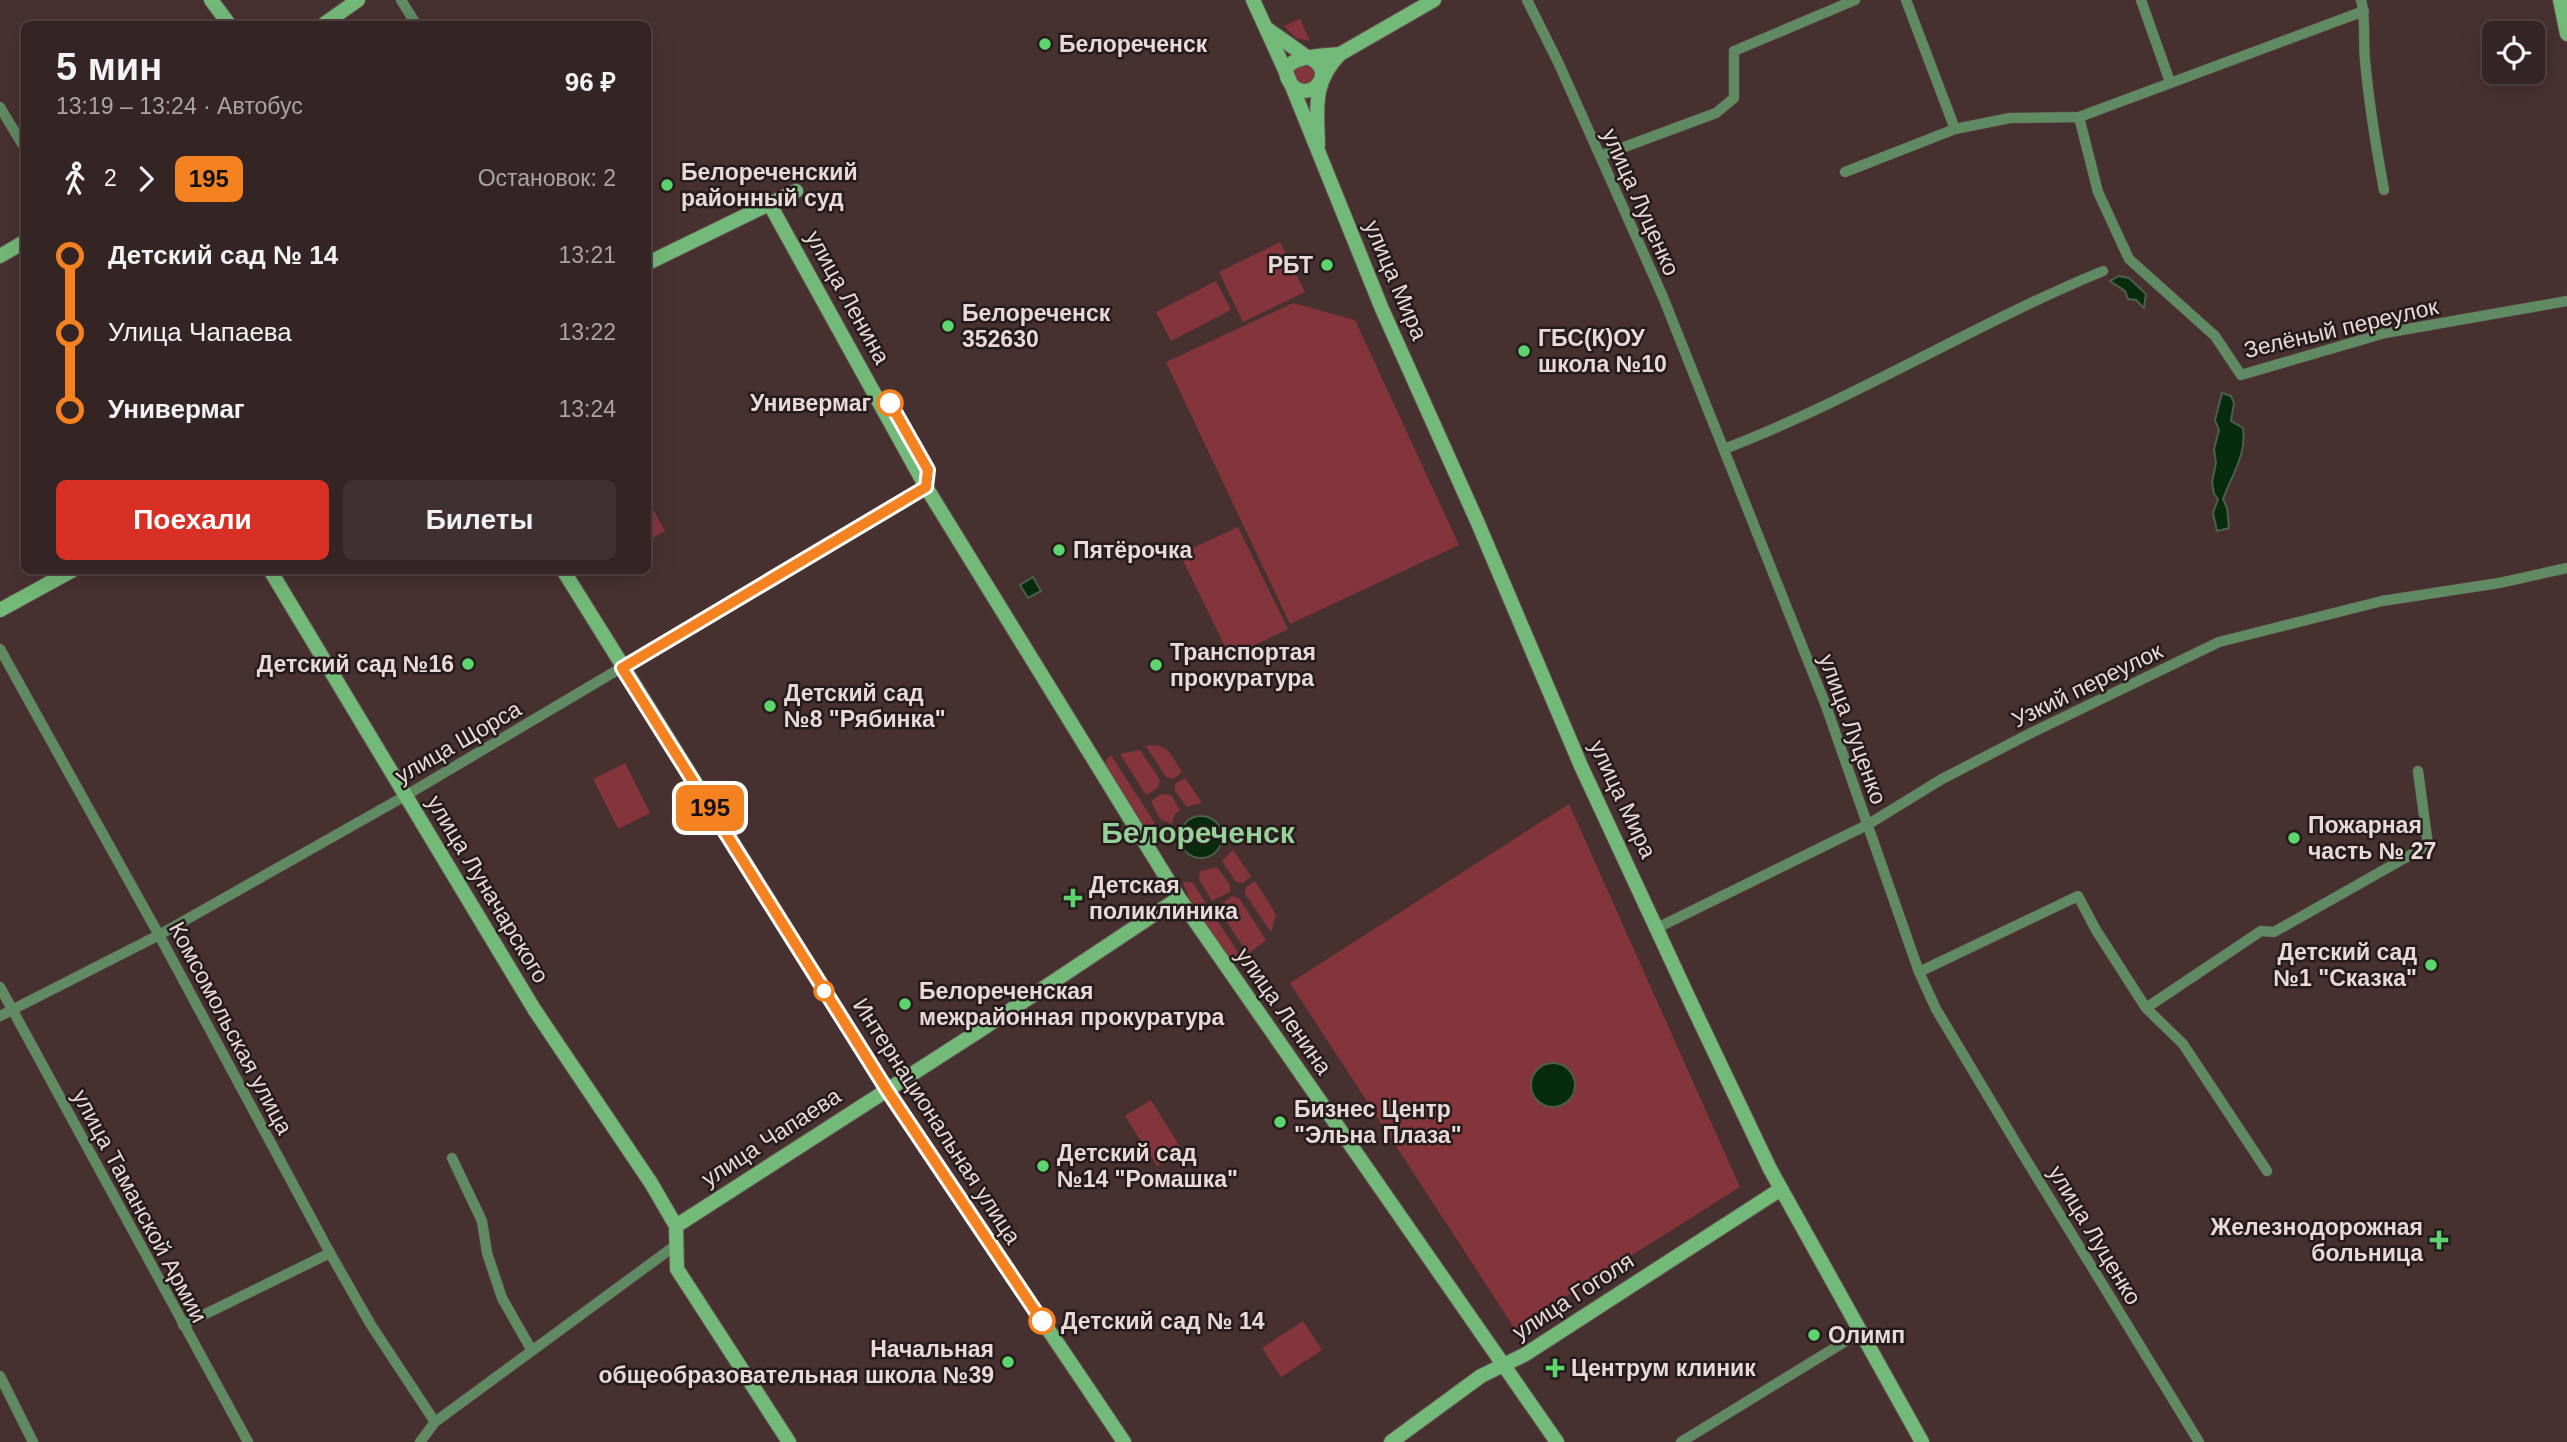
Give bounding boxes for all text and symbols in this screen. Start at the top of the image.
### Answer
map controls [2482,21,2545,84]
button: locate [2482,21,2545,84]
place label: Белореченск [1059,31,1208,57]
marker: Белореченск [1037,36,1053,52]
text: 5 мин [56,46,162,88]
text: 96 ₽ [565,67,616,97]
text: 13:19 – 13:24 · Автобус [56,93,303,119]
street label: улица Луценко [1597,125,1685,279]
place label: Белореченский районный суд [681,159,858,211]
icon: walk [56,160,94,198]
icon: forward [127,160,165,198]
text: 2 [104,165,117,191]
text: 195 [189,165,229,192]
text: Остановок: 2 [478,165,616,191]
marker: Белореченский районный суд [659,177,675,193]
street label: улица Мира [1359,216,1433,344]
street label: улица Ленина [801,226,895,368]
text: Детский сад № 14 [108,240,338,270]
text: 13:21 [558,242,616,268]
place label: РБТ [1268,252,1313,278]
marker: РБТ [1319,257,1335,273]
street label: Зелёный переулок [2241,293,2442,363]
place label: Белореченск 352630 [962,300,1111,352]
text: Улица Чапаева [108,317,292,347]
marker: Белореченск 352630 [940,318,956,334]
text: 13:22 [558,319,616,345]
place label: ГБС(К)ОУ школа №10 [1538,325,1667,377]
marker: ГБС(К)ОУ школа №10 [1516,343,1532,359]
place label: Универмаг [750,390,871,416]
marker: Универмаг [877,390,903,416]
text: Универмаг [108,394,245,424]
text: 13:24 [558,396,616,422]
button: Поехали [56,480,329,560]
button: Билеты [343,480,616,560]
place label: Пятёрочка [1073,537,1192,563]
marker: Пятёрочка [1051,542,1067,558]
street label: Узкий переулок [2008,637,2167,733]
place label: Транспортая прокуратура [1170,639,1316,691]
street label: улица Луценко [1814,650,1892,808]
place label: Детский сад №16 [257,651,454,677]
marker: Детский сад №16 [460,656,476,672]
marker: Транспортая прокуратура [1148,657,1164,673]
place label: Детский сад №8 "Рябинка" [784,680,946,732]
street label: улица Щорса [390,695,526,789]
marker: Детский сад №8 "Рябинка" [762,698,778,714]
street label: улица Мира [1584,736,1662,862]
line badge: 195 [670,785,750,831]
street label: улица Луначарского [422,790,554,988]
text: 195 [690,794,730,821]
place label: Пожарная часть № 27 [2308,812,2436,864]
district label: Белореченск [1101,816,1296,849]
marker: Пожарная часть № 27 [2286,830,2302,846]
place label: Детская поликлиника [1089,872,1238,924]
marker: Детская поликлиника [1063,888,1083,908]
street label: Комсомольская улица [164,917,298,1139]
place label: Детский сад №1 "Сказка" [2273,939,2417,991]
street label: улица Ленина [1231,943,1337,1079]
marker: Детский сад №1 "Сказка" [2423,957,2439,973]
place label: Белореченская межрайонная прокуратура [919,978,1224,1030]
unlabelled marker [814,981,834,1001]
street label: Интернациональная улица [848,993,1026,1249]
marker: Белореченская межрайонная прокуратура [897,996,913,1012]
street label: улица Чапаева [697,1082,846,1192]
street label: улица Таманской Армии [67,1085,213,1327]
place label: Бизнес Центр "Эльна Плаза" [1294,1096,1462,1148]
marker: Бизнес Центр "Эльна Плаза" [1272,1114,1288,1130]
place label: Детский сад №14 "Ромашка" [1057,1140,1238,1192]
marker: Детский сад №14 "Ромашка" [1035,1158,1051,1174]
street label: улица Луценко [2043,1161,2147,1309]
place label: Железнодорожная больница [2209,1214,2423,1266]
marker: Железнодорожная больница [2429,1230,2449,1250]
street label: улица Гоголя [1507,1247,1639,1345]
marker: Детский сад № 14 [1029,1308,1055,1334]
place label: Детский сад № 14 [1061,1308,1265,1334]
place label: Олимп [1828,1322,1905,1348]
marker: Олимп [1806,1327,1822,1343]
place label: Начальная общеобразовательная школа №39 [598,1336,994,1388]
marker: Начальная общеобразовательная школа №39 [1000,1354,1016,1370]
place label: Центрум клиник [1571,1355,1756,1381]
marker: Центрум клиник [1545,1358,1565,1378]

